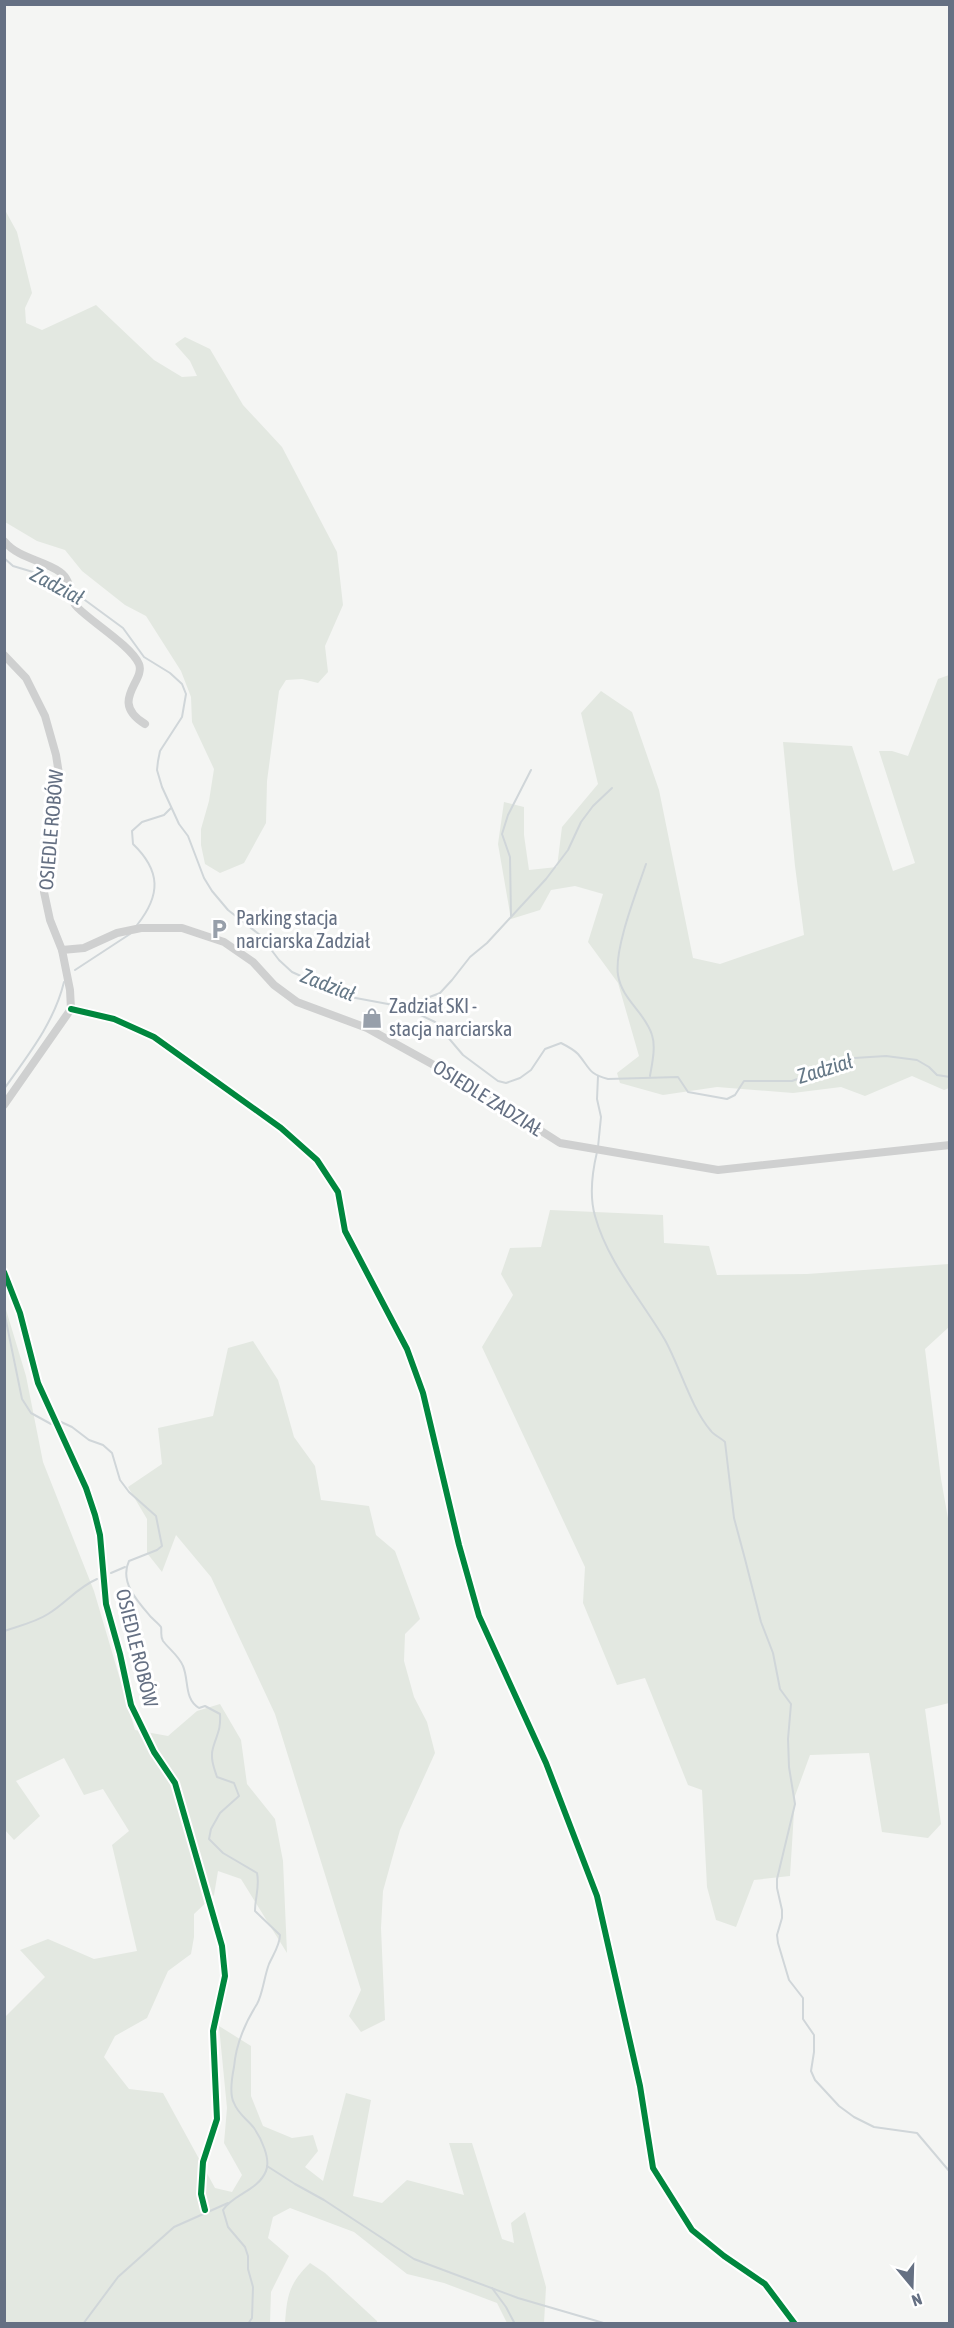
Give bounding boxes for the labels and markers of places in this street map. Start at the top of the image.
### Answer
place label: Parking stacja narciarska Zadział [236,906,371,952]
parking icon: Parking stacja narciarska Zadział [207,917,231,941]
place label: Zadział SKI - stacja narciarska [389,994,512,1040]
shop icon: Zadział SKI - stacja narciarska [360,1006,384,1030]

